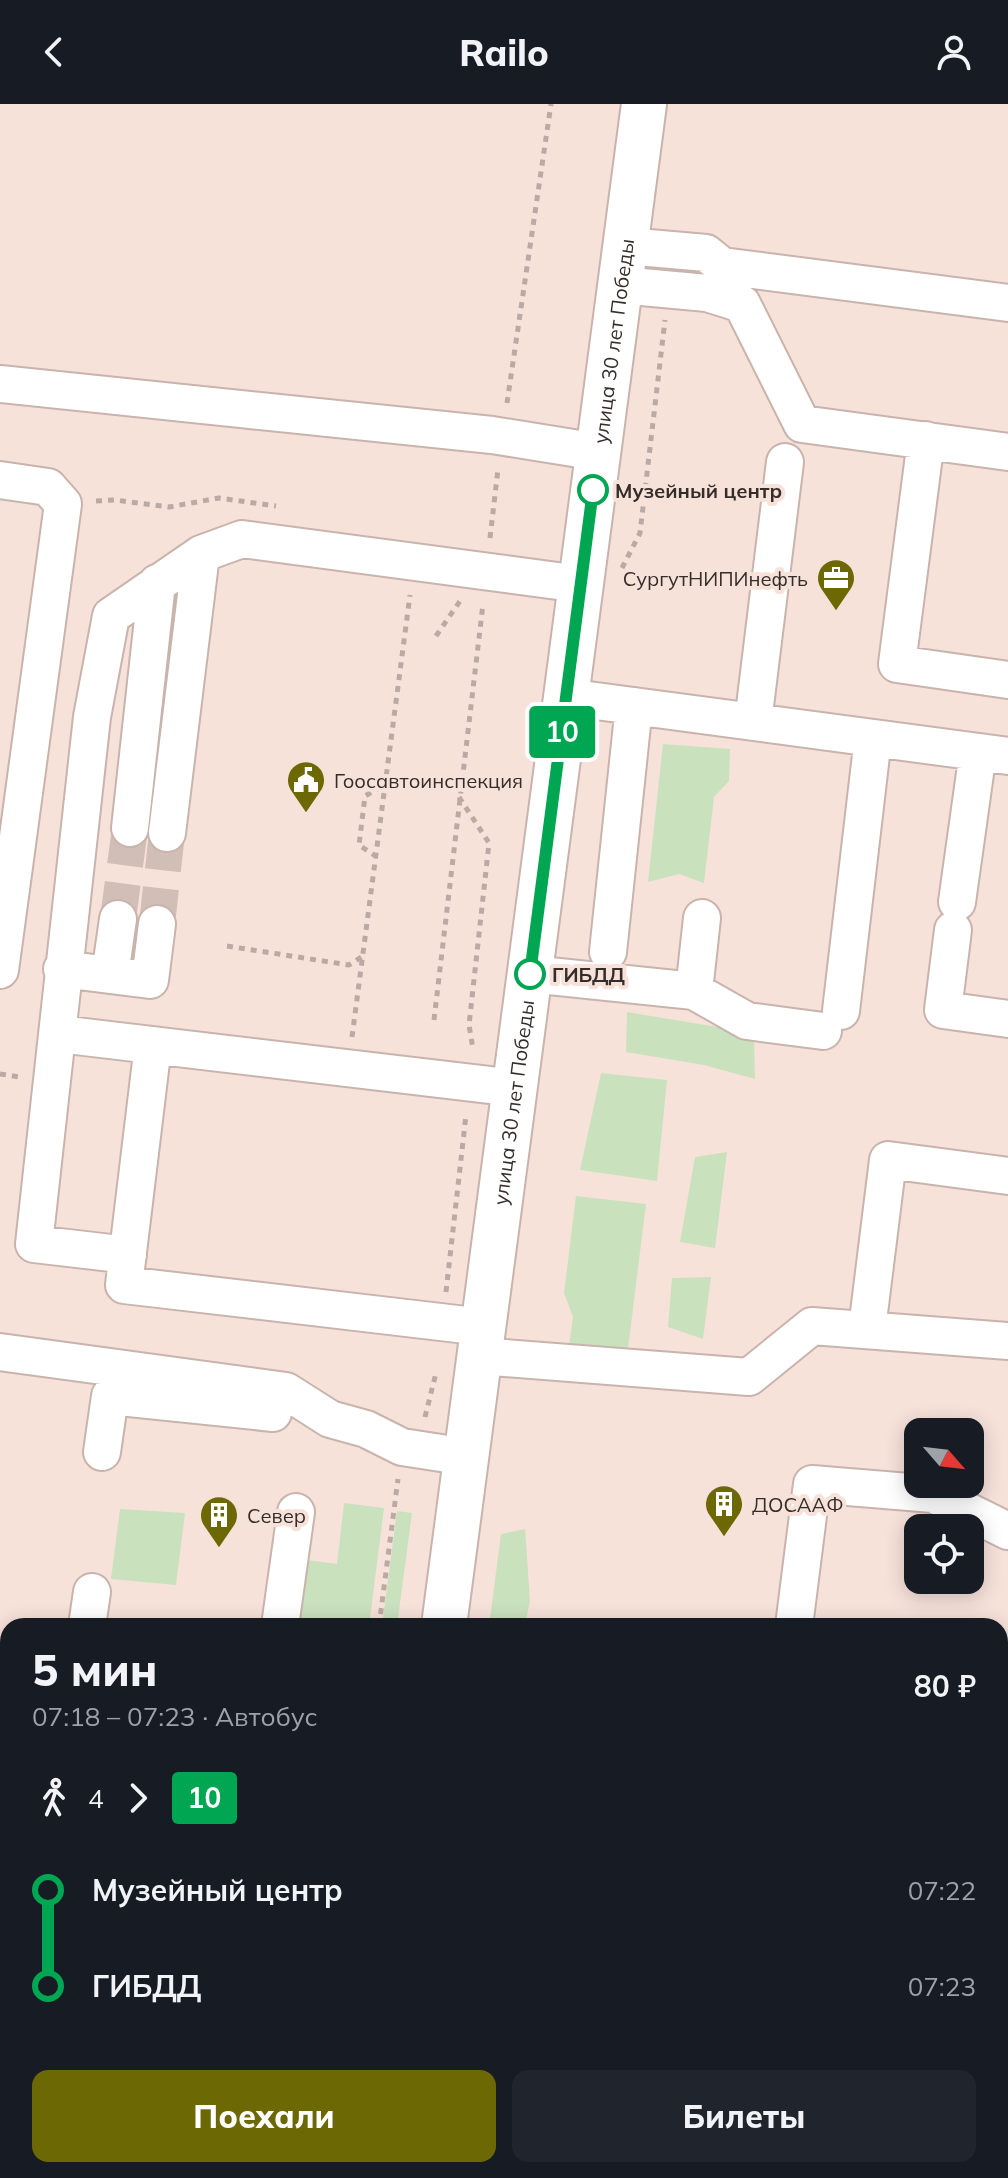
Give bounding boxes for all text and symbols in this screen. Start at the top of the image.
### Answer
icon: back [32,30,76,74]
text: Railo [459,30,549,75]
icon: person [932,30,976,74]
street label: улица 30 лет Победы [587,237,639,445]
marker: Музейный центр [578,475,608,505]
place label: Музейный центр [615,478,782,503]
office icon: СургутНИПИнефть [815,557,857,612]
place label: СургутНИПИнефть [623,566,808,591]
line badge: 10 [526,706,598,758]
text: 10 [545,714,579,749]
public building icon: Гоосавтоинспекция [285,759,327,814]
place label: Гоосавтоинспекция [334,768,523,793]
marker: ГИБДД [515,959,545,989]
place label: ГИБДД [552,962,625,987]
street label: улица 30 лет Победы [487,998,539,1207]
north arrow [904,1418,984,1498]
map controls [904,1418,984,1594]
building icon: ДОСААФ [703,1483,745,1538]
place label: ДОСААФ [752,1492,844,1517]
building icon: Север [198,1494,240,1549]
place label: Север [247,1503,306,1528]
button: locate [904,1514,984,1594]
text: 5 мин [32,1642,157,1697]
text: 80 ₽ [914,1667,976,1705]
text: 07:18 – 07:23 · Автобус [32,1700,318,1733]
icon: walk [32,1776,76,1820]
icon: forward [116,1776,160,1820]
text: 10 [188,1780,221,1815]
text: 4 [88,1782,104,1815]
text: Музейный центр [92,1871,343,1909]
text: 07:22 [908,1874,976,1907]
text: ГИБДД [92,1967,202,2005]
text: 07:23 [908,1970,976,2003]
button: Поехали [32,2070,496,2162]
button: Билеты [512,2070,976,2162]

